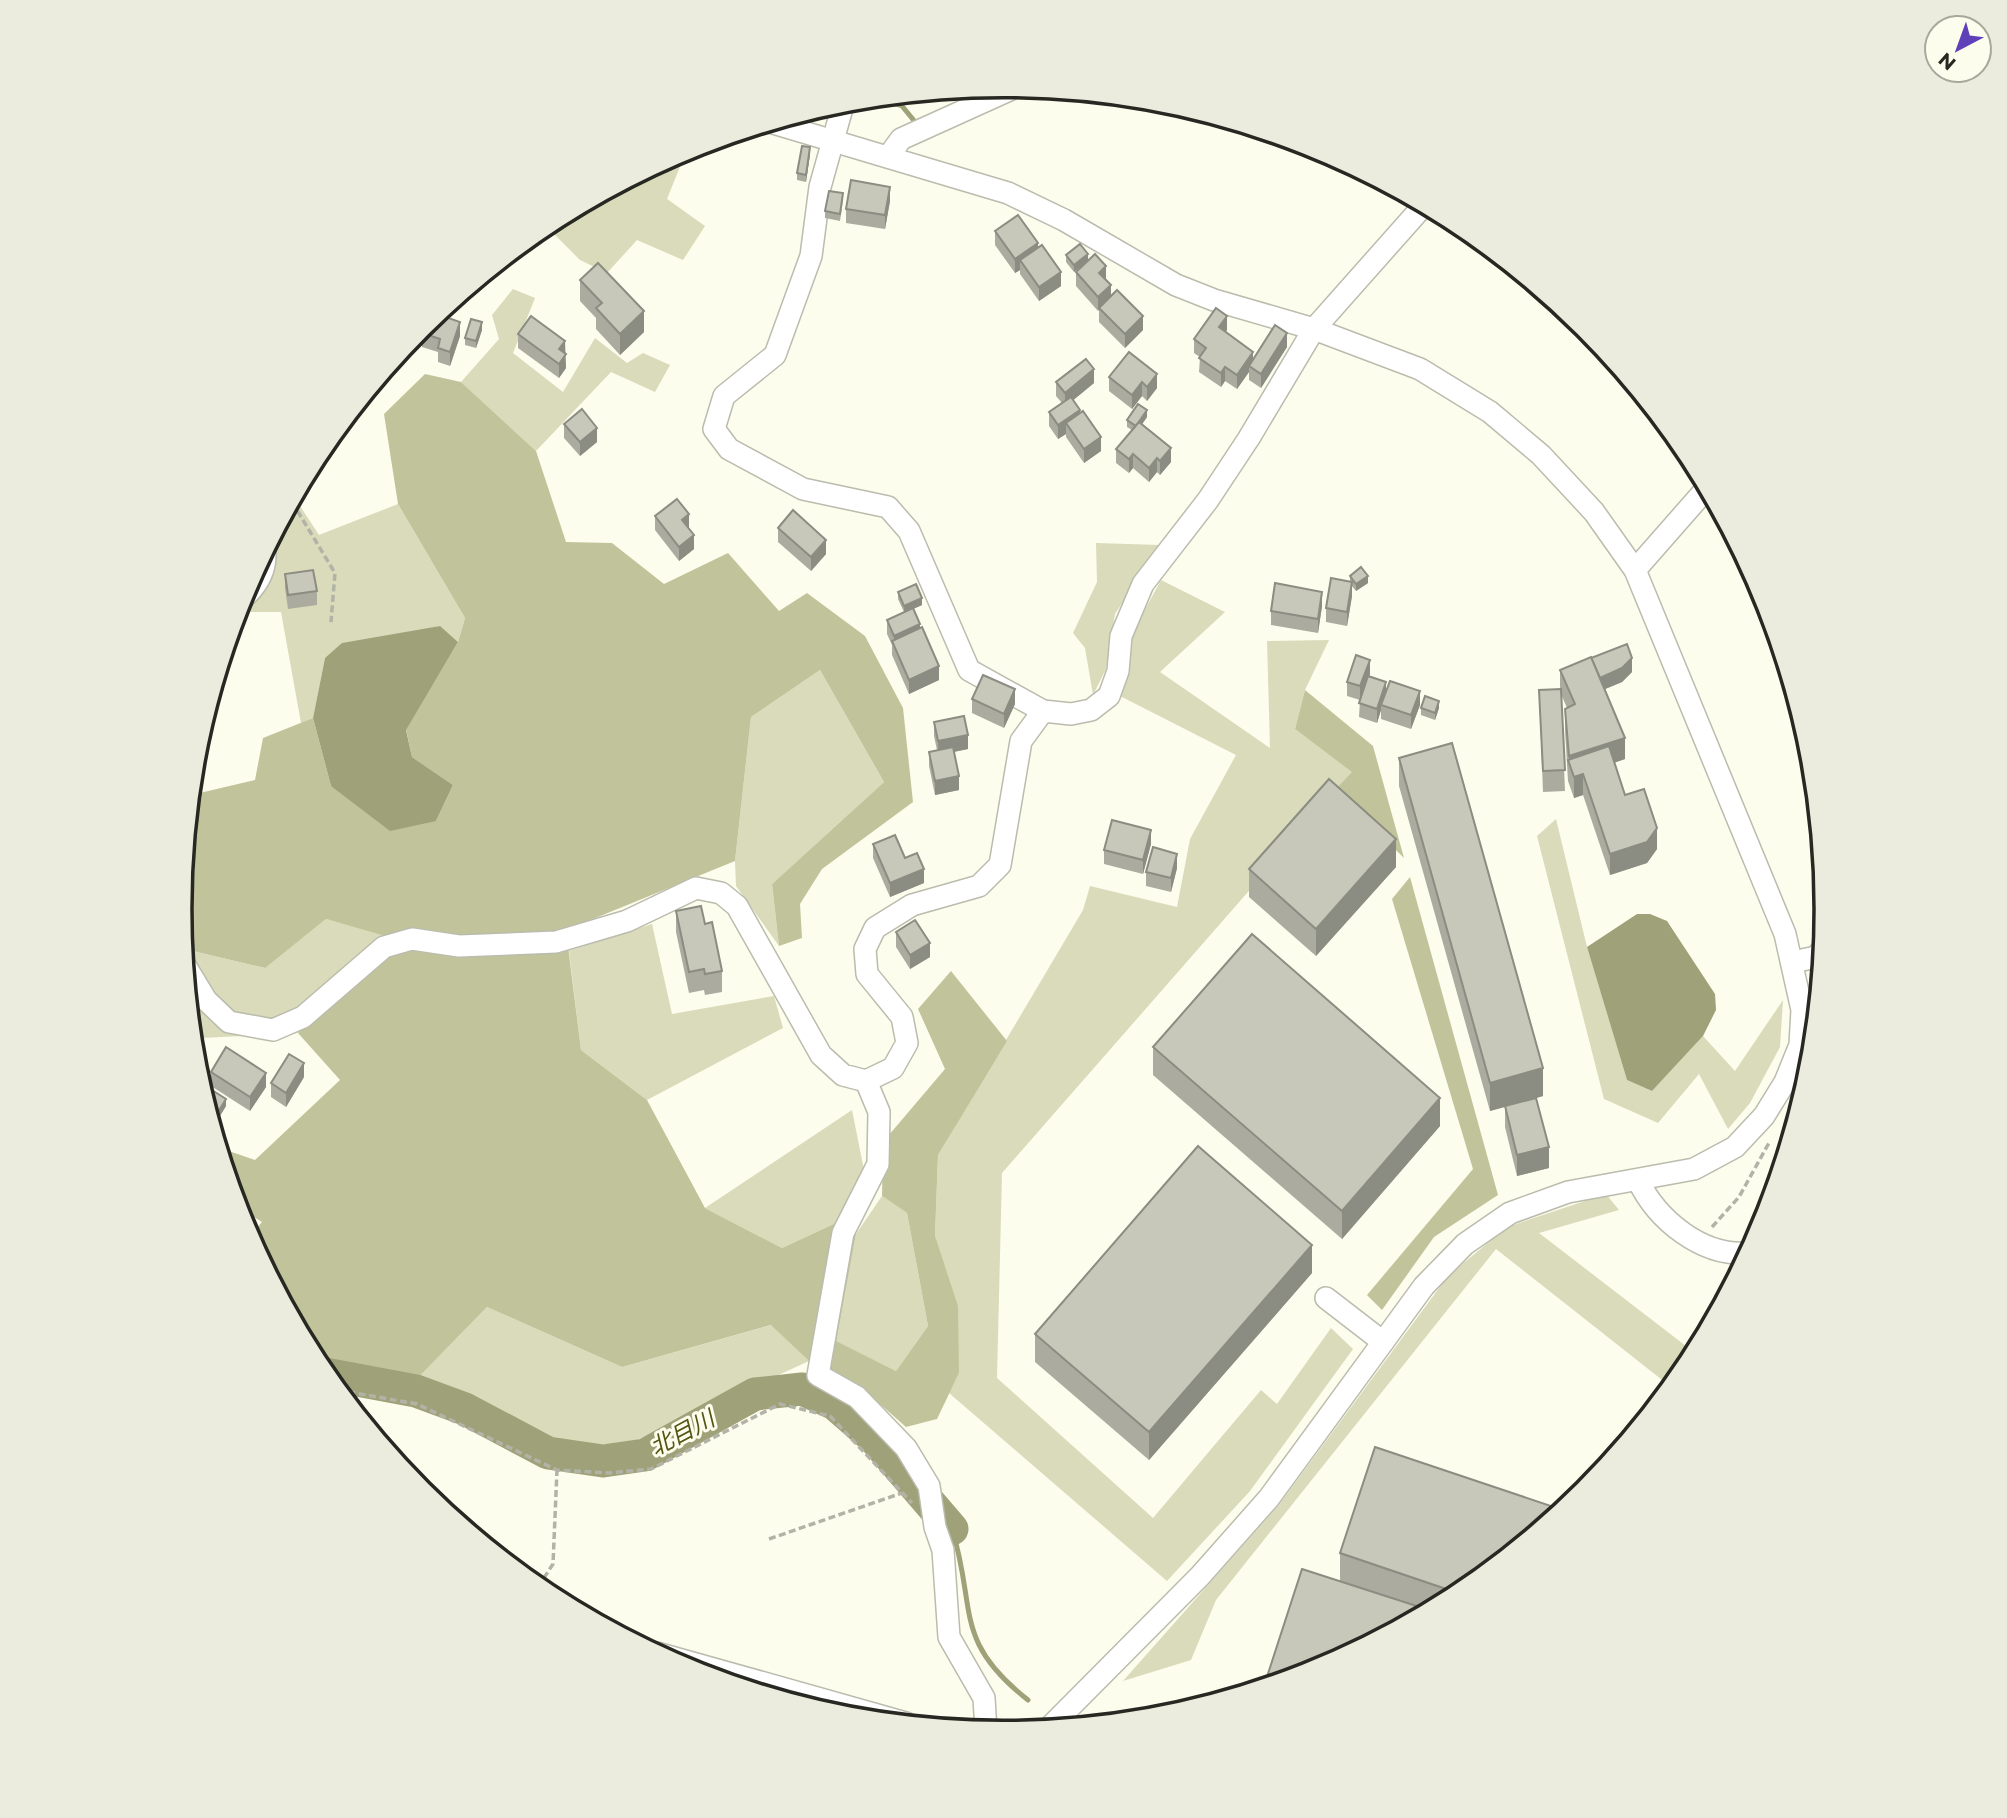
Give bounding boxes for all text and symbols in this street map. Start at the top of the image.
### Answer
north arrow [1923,14,1993,84]
text: N [1934,48,1961,75]
water label: 北目川 [645,1403,722,1462]

